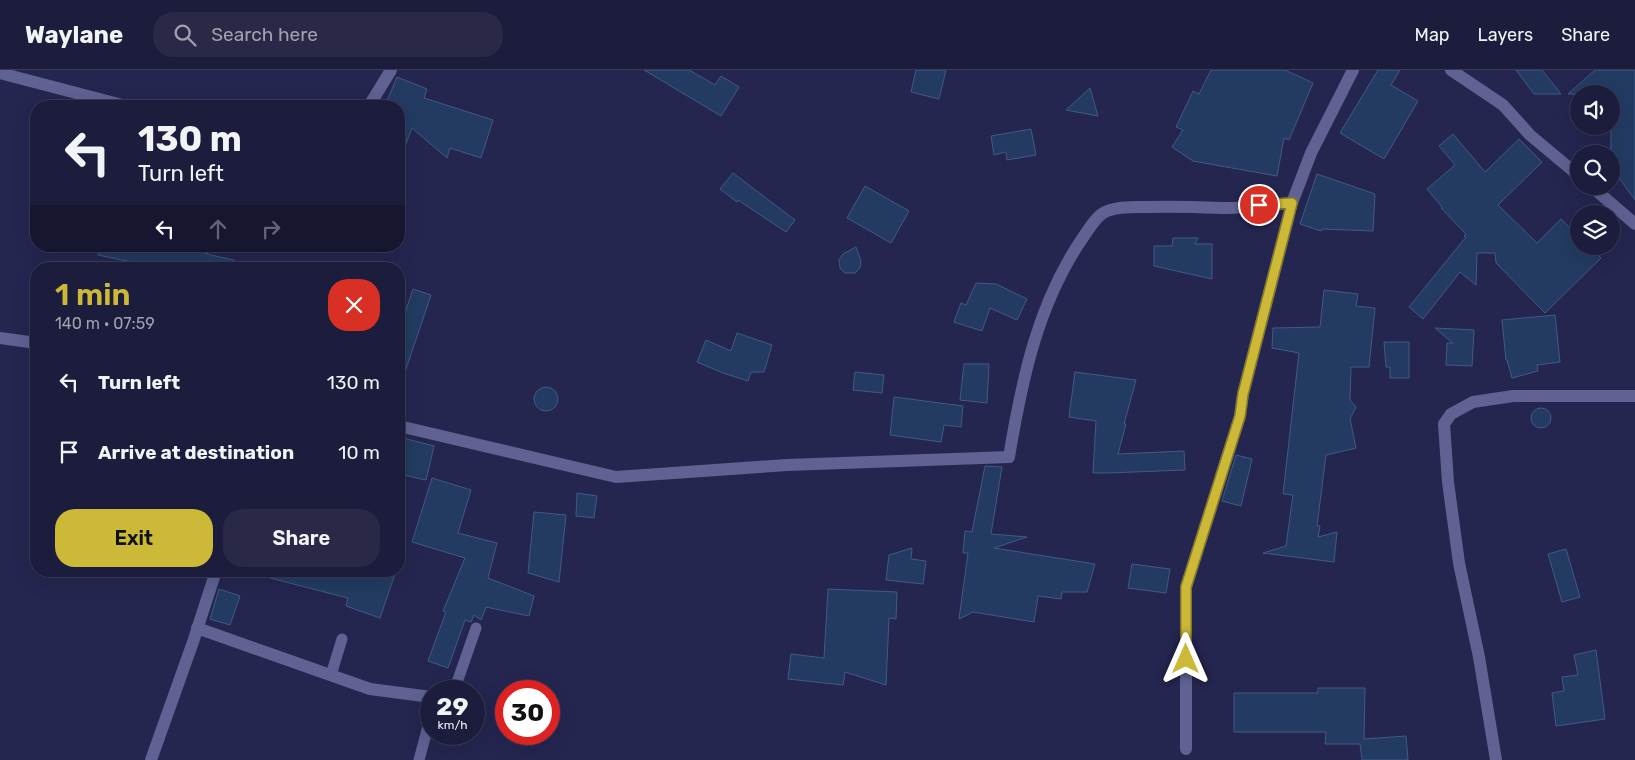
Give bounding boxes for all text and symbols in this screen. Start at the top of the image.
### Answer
search box [153,12,503,57]
text: Waylane [25,21,123,49]
icon: search [171,21,199,49]
text: Search here [211,23,318,46]
text: Map [1415,24,1450,46]
text: Layers [1478,24,1533,46]
text: Share [1561,24,1610,46]
map controls [1570,85,1620,255]
button: sound [1570,85,1620,135]
text: 130 m [138,118,242,160]
icon: left [55,120,120,185]
button: search [1570,145,1620,195]
text: Turn left [138,160,224,187]
pin [1238,184,1280,226]
icon: arrive [1245,191,1273,219]
button: layers [1570,205,1620,255]
icon: left [151,215,179,243]
icon: ahead [204,215,232,243]
icon: right [257,215,285,243]
text: 1 min [55,277,130,313]
button: close [328,279,380,331]
text: 140 m · 07:59 [55,314,155,333]
icon: left [55,368,83,396]
text: Turn left [98,371,180,394]
text: 130 m [327,371,380,394]
icon: arrive [55,438,83,466]
text: Arrive at destination [98,441,294,464]
text: 10 m [338,441,380,464]
button: Exit [55,509,213,567]
button: Share [223,509,380,567]
position arrow [1159,632,1211,684]
speed limit sign: 30 [495,680,560,745]
text: 29 [436,692,469,721]
text: km/h [438,718,467,732]

